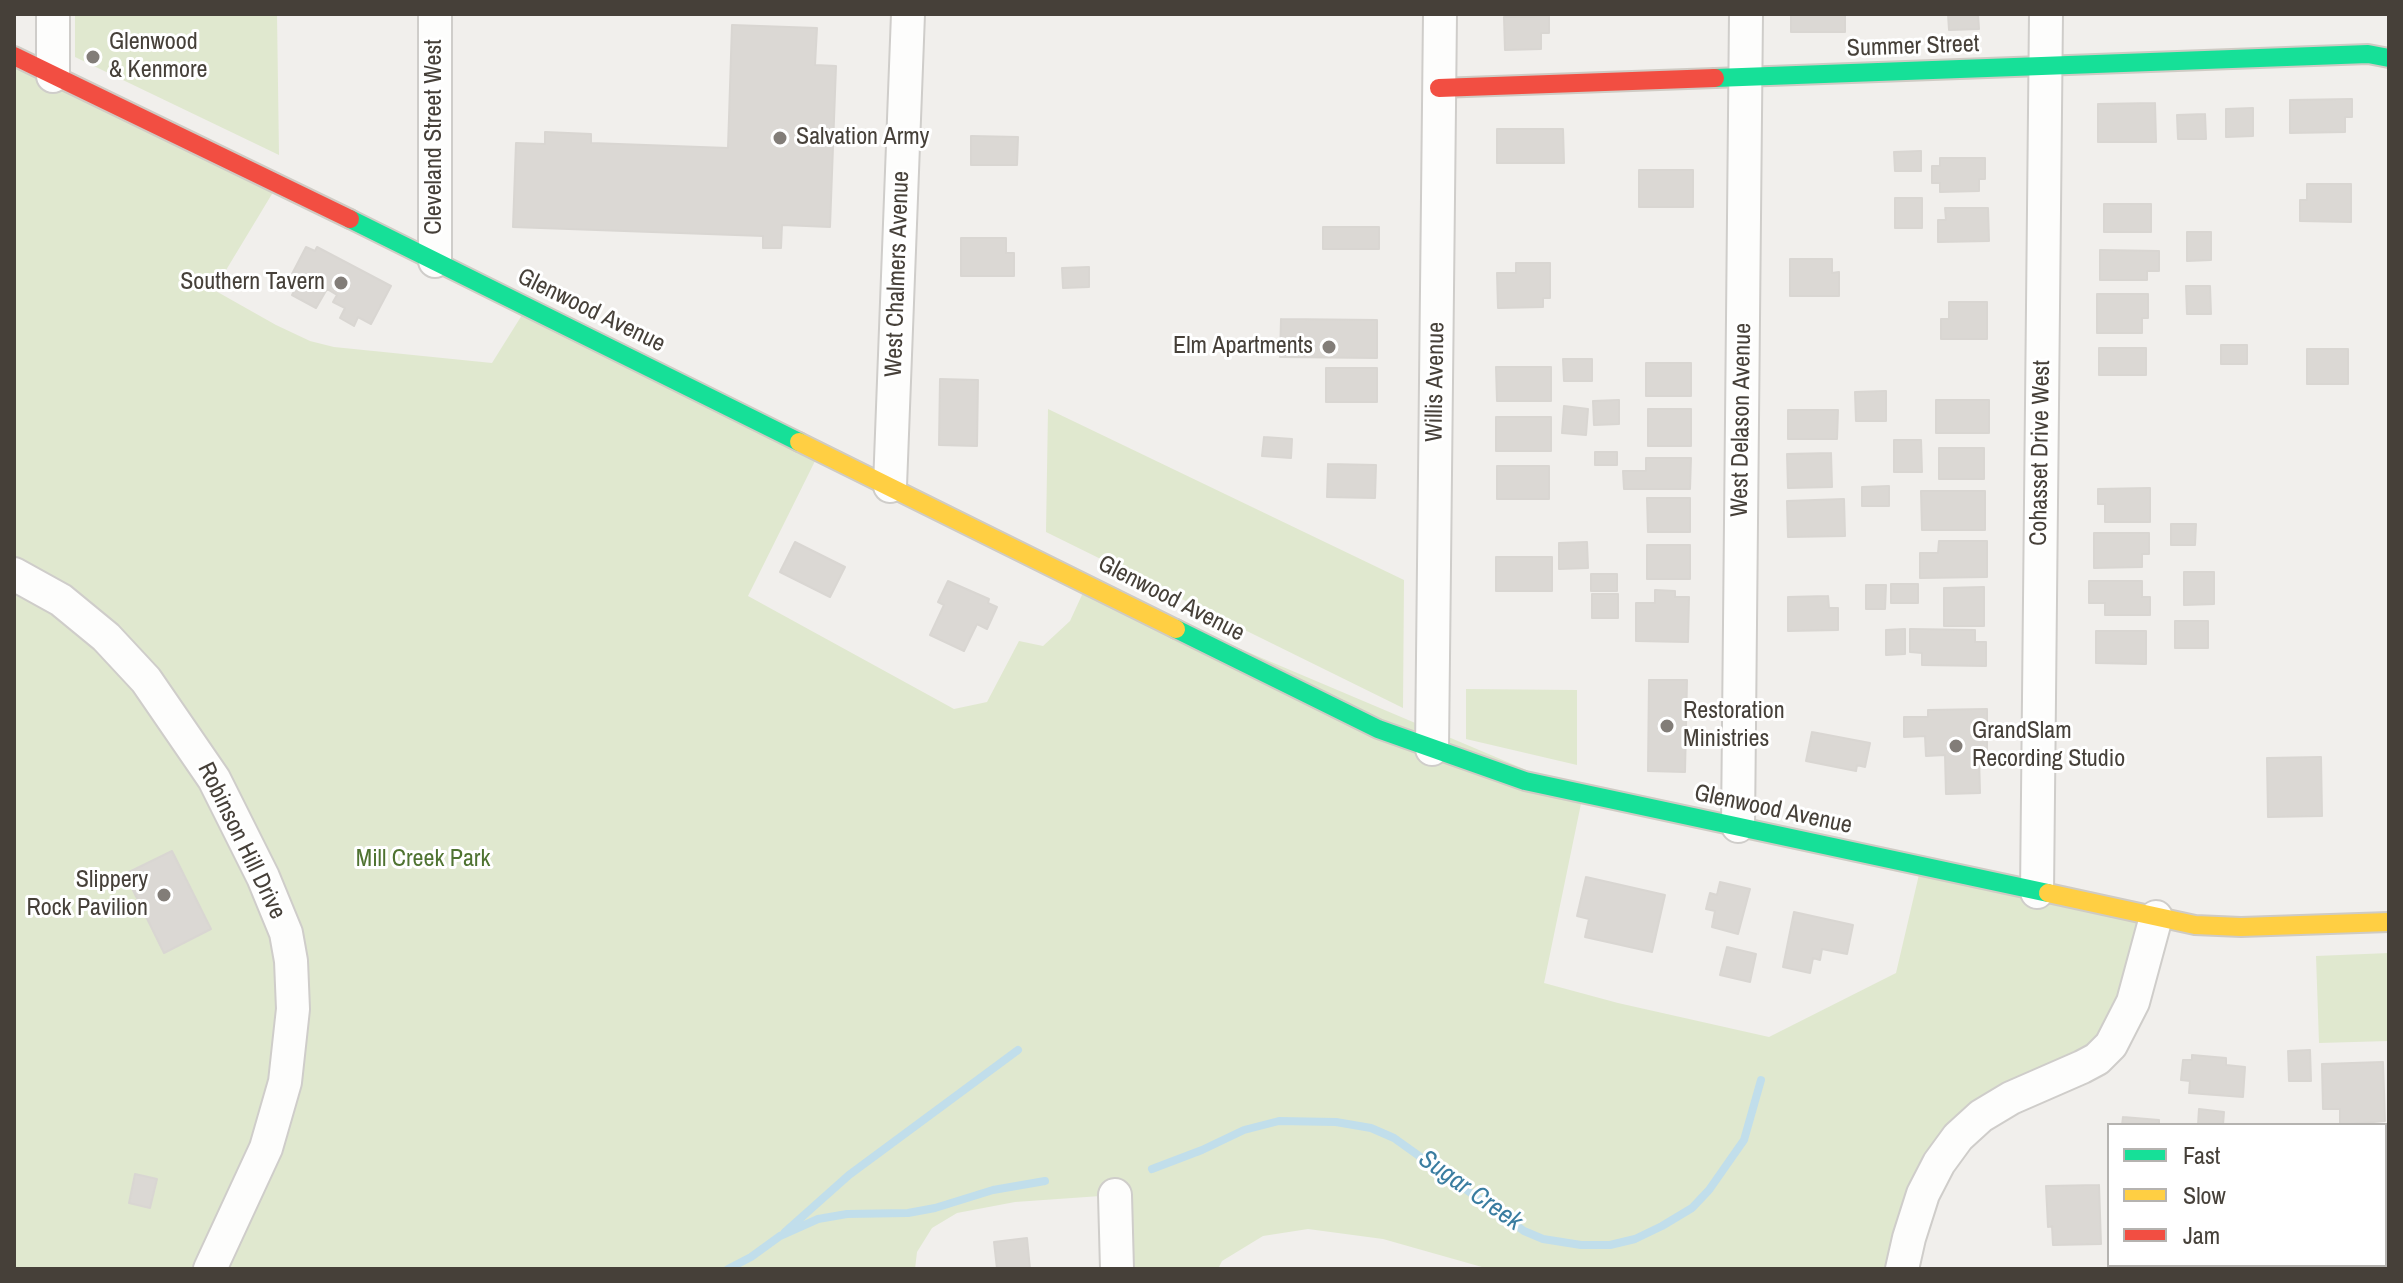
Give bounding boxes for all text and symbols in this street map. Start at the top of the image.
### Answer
place label: Glenwood & Kenmore [109,29,207,85]
street label: Summer Street [1846,30,1980,64]
street label: Cleveland Street West [421,39,449,235]
marker: Glenwood & Kenmore [84,48,102,66]
place label: Salvation Army [796,124,929,152]
marker: Salvation Army [771,129,789,147]
street label: West Chalmers Avenue [880,171,916,377]
street label: Glenwood Avenue [513,263,669,359]
place label: Southern Tavern [180,269,325,297]
marker: Southern Tavern [332,274,350,292]
street label: Willis Avenue [1421,322,1451,442]
street label: West Delason Avenue [1726,323,1758,517]
place label: Elm Apartments [1173,333,1313,361]
marker: Elm Apartments [1320,338,1338,356]
street label: Cohasset Drive West [2025,360,2057,546]
street label: Glenwood Avenue [1093,550,1249,648]
place label: Restoration Ministries [1683,698,1785,754]
marker: Restoration Ministries [1658,717,1676,735]
place label: GrandSlam Recording Studio [1972,718,2125,774]
marker: GrandSlam Recording Studio [1947,737,1965,755]
street label: Robinson Hill Drive [191,758,291,924]
street label: Glenwood Avenue [1692,779,1854,841]
park label: Mill Creek Park [356,846,490,874]
place label: Slippery Rock Pavilion [27,867,148,923]
marker: Slippery Rock Pavilion [155,886,173,904]
legend [2107,1123,2387,1267]
text: Fast [2183,1139,2220,1171]
water label: Sugar Creek [1412,1144,1528,1238]
text: Slow [2183,1179,2226,1211]
text: Jam [2183,1219,2220,1251]

